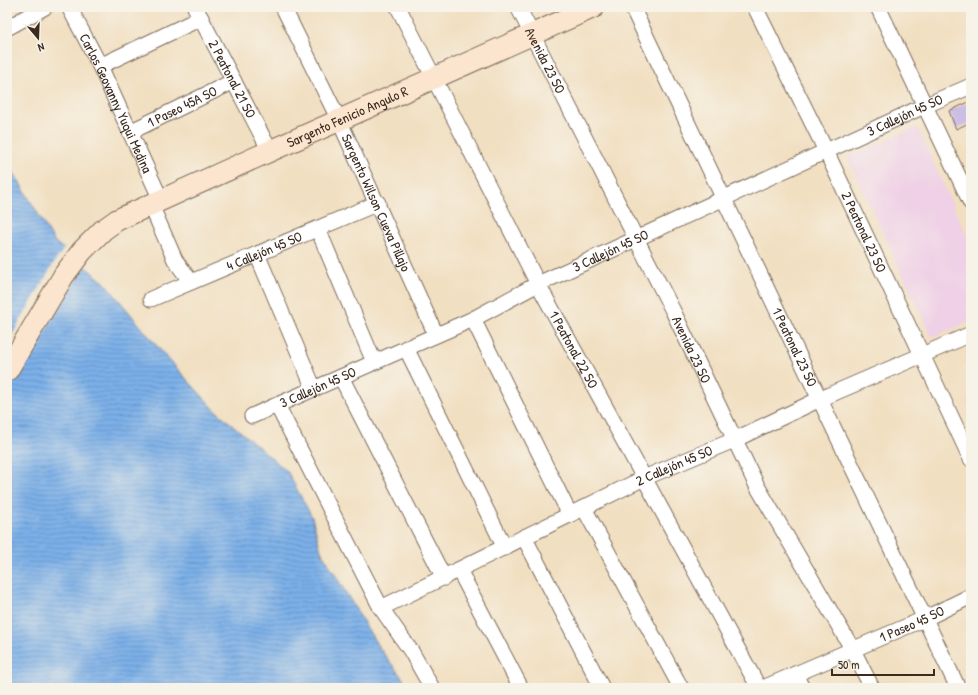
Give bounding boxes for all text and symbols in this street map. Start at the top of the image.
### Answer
north arrow [18,18,58,58]
street label: Avenida 23 SO [521,24,571,97]
street label: Carlos Geovanny Yuqui Medina [75,30,158,176]
street label: 2 Peatonal 21 SO [205,36,261,121]
text: N [36,40,46,55]
street label: 1 Paseo 45A SO [144,81,220,131]
street label: Sargento Fenicio Angulo R [283,81,411,151]
street label: 3 Callejón 45 SO [864,89,946,140]
street label: Sargento Wilson Cueva Pillajo [338,131,416,275]
street label: 2 Peatonal 23 SO [837,188,892,275]
street label: 3 Callejón 45 SO [569,224,651,276]
street label: 4 Callejón 45 SO [223,226,305,275]
street label: 1 Peatonal 23 SO [768,304,822,390]
street label: 1 Peatonal 22 SO [545,307,603,392]
street label: Avenida 23 SO [668,313,716,386]
street label: 3 Callejón 45 SO [277,361,359,412]
street label: 2 Callejón 45 SO [632,440,715,490]
street label: 1 Paseo 45 SO [876,601,947,646]
scale bar [832,651,934,677]
text: 50 m [838,656,859,673]

